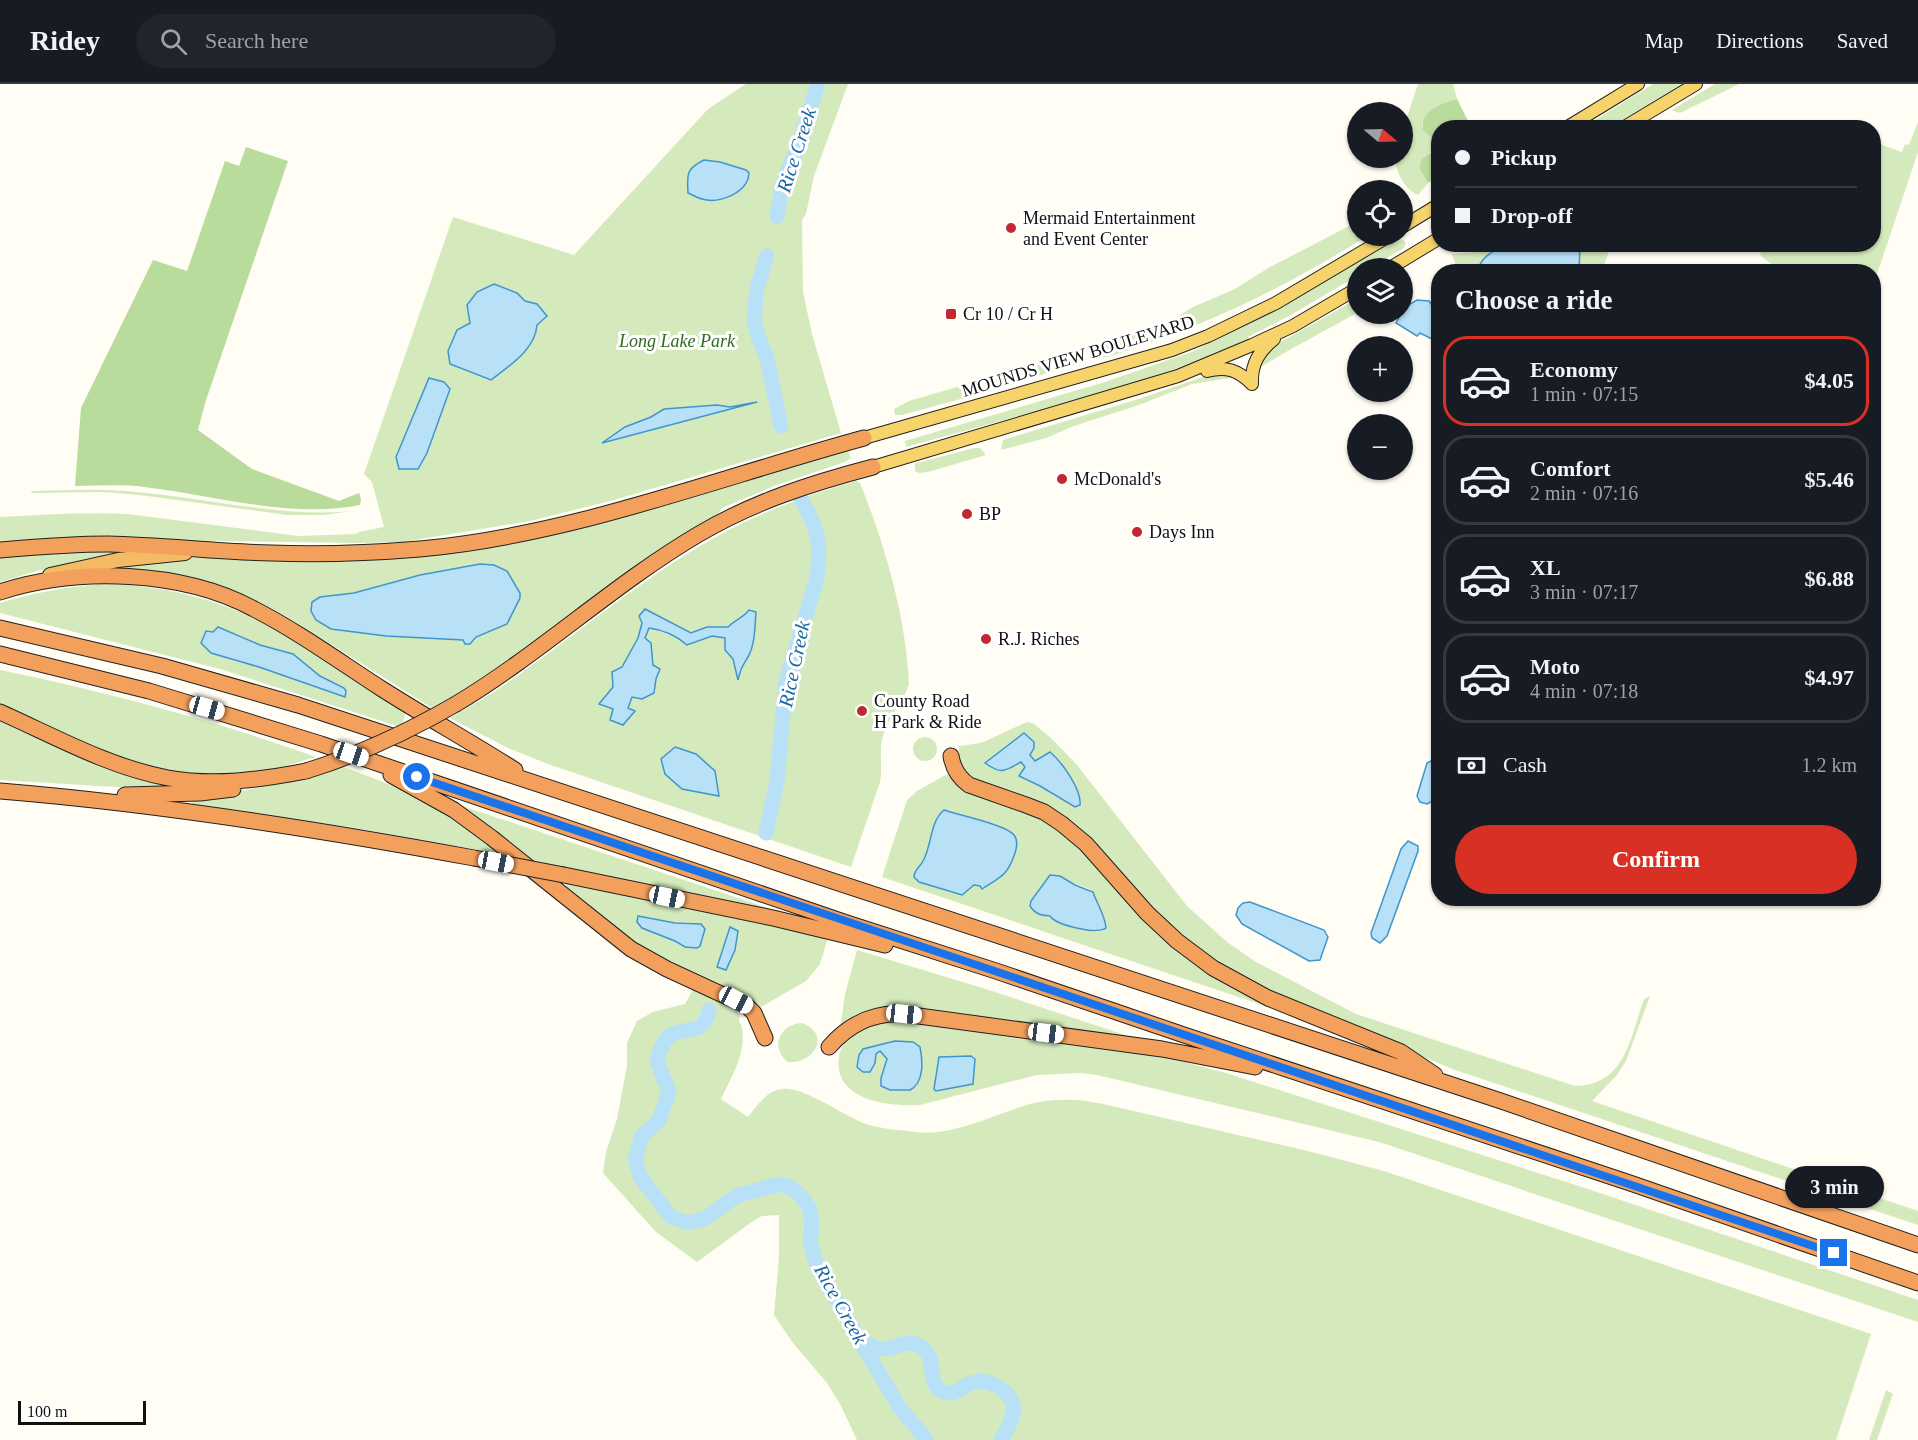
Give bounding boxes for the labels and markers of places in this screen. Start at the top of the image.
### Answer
place label: Mermaid Entertainment and Event Center [1023,208,1195,249]
marker: Mermaid Entertainment and Event Center [1004,221,1018,235]
place label: Cr 10 / Cr H [963,304,1053,324]
marker: Cr 10 / Cr H [944,307,958,321]
place label: McDonald's [1074,469,1161,489]
marker: McDonald's [1055,472,1069,486]
place label: BP [979,504,1001,524]
marker: BP [960,507,974,521]
place label: Days Inn [1149,522,1215,542]
marker: Days Inn [1130,525,1144,539]
place label: R.J. Riches [998,629,1080,649]
marker: R.J. Riches [979,632,993,646]
place label: County Road H Park & Ride [874,691,982,732]
marker: County Road H Park & Ride [855,704,869,718]

